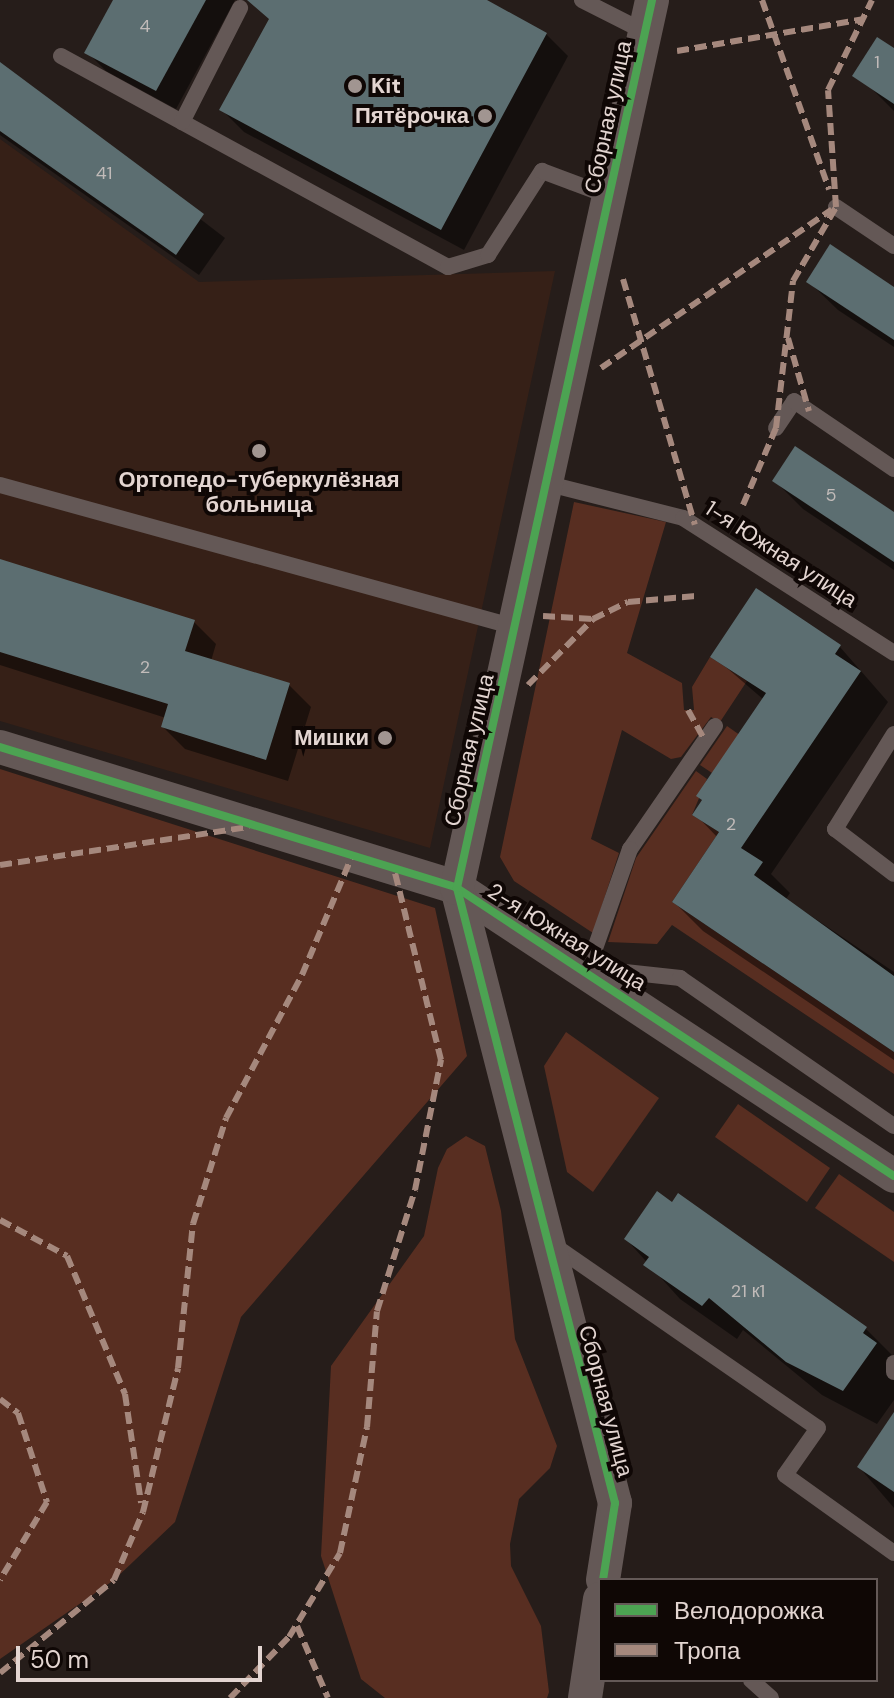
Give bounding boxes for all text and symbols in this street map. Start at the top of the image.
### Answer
house number: 4 [140,15,150,37]
street label: Сборная улица [579,38,637,196]
house number: 1 [874,51,880,73]
place label: Kit [371,73,401,99]
marker: Kit [346,77,364,95]
place label: Пятёрочка [355,103,469,129]
marker: Пятёрочка [476,107,494,125]
house number: 41 [96,162,112,184]
marker: Ортопедо-туберкулёзная больница [248,440,270,462]
place label: Ортопедо-туберкулёзная больница [118,466,400,518]
house number: 5 [826,484,836,506]
street label: 1-я Южная улица [700,495,862,613]
house number: 2 [140,656,150,678]
street label: Сборная улица [439,671,499,829]
place label: Мишки [294,725,369,751]
marker: Мишки [376,729,394,747]
house number: 2 [726,813,736,835]
street label: 2-я Южная улица [483,878,651,996]
house number: 21 к1 [731,1280,765,1302]
street label: Сборная улица [573,1322,639,1480]
legend [598,1578,878,1682]
text: Велодорожка [674,1595,824,1626]
scale bar [20,1630,266,1680]
text: Тропа [674,1635,740,1666]
text: 50 m [30,1644,89,1675]

